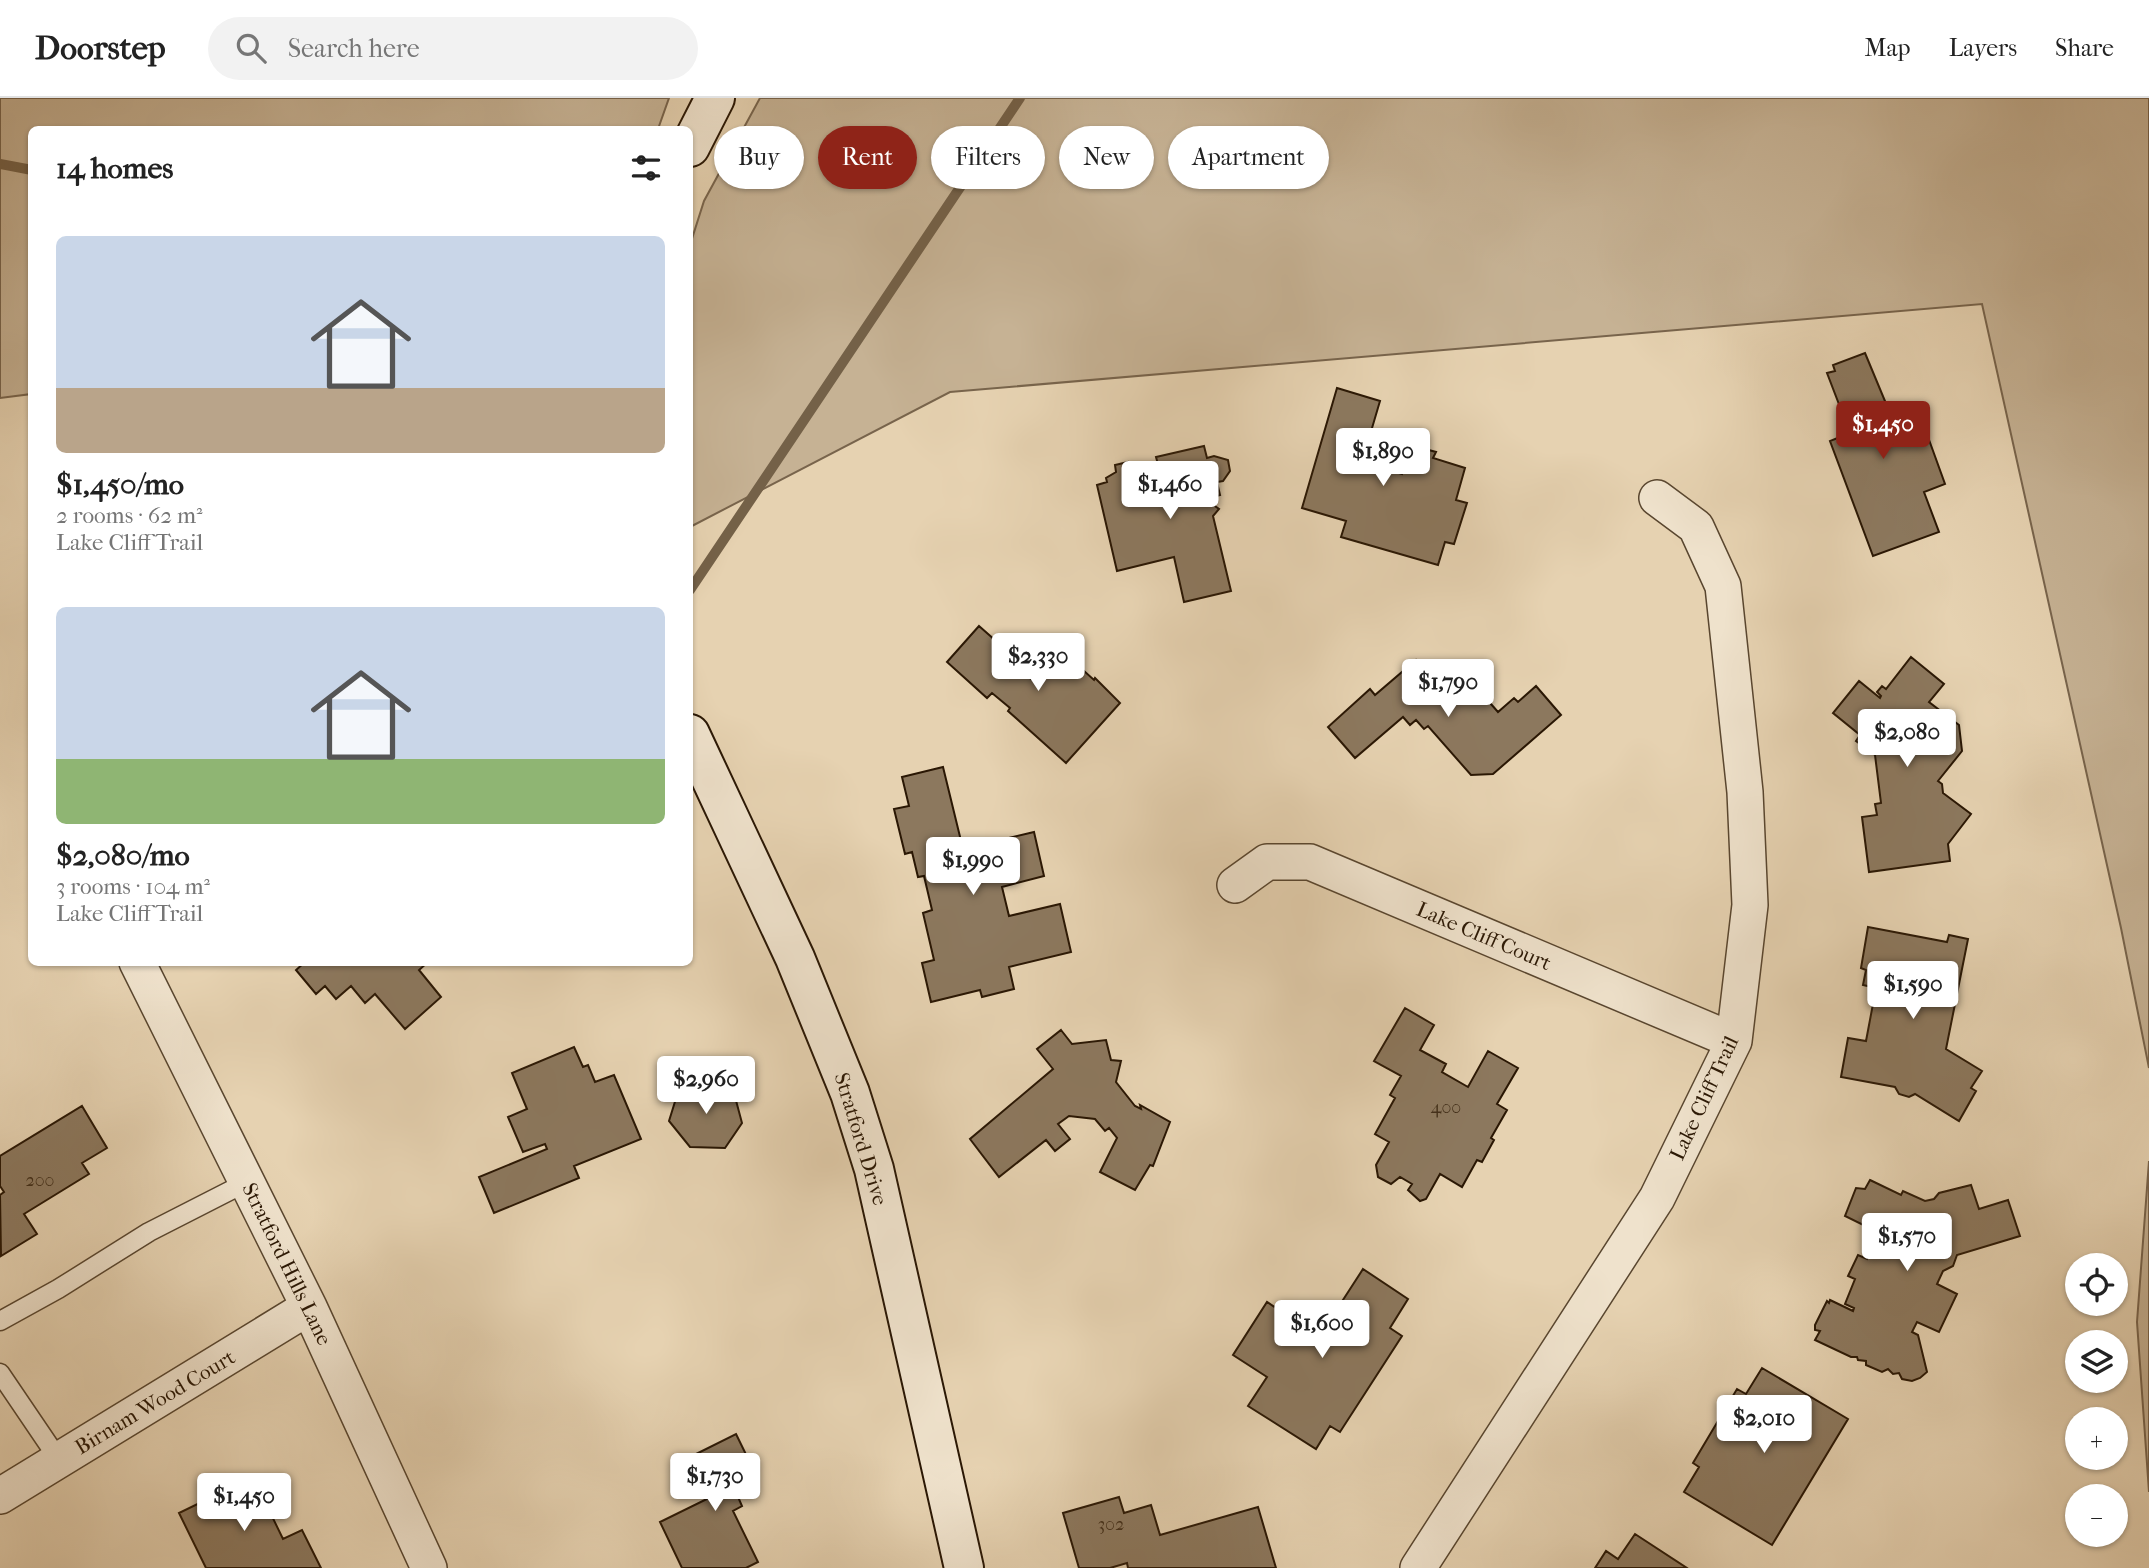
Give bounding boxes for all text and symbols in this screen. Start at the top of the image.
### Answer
search box [208,17,698,80]
text: Doorstep [35,29,166,68]
icon: search [232,29,270,67]
text: Search here [288,33,420,64]
text: Map [1865,34,1911,62]
text: Layers [1949,34,2017,62]
text: Share [2055,34,2114,62]
chip: Buy [714,126,804,189]
chip: Rent [818,126,917,189]
chip: Filters [931,126,1045,189]
chip: New [1059,126,1154,189]
chip: Apartment [1168,126,1329,189]
icon: filters [627,149,665,187]
text: 14 homes [56,151,173,186]
icon: home [298,281,424,407]
pin: $1,450 [1826,402,1940,461]
text: $1,450 [1852,410,1914,437]
pin: $1,890 [1326,428,1440,488]
text: $1,890 [1352,437,1414,464]
pin: $1,460 [1113,462,1227,521]
text: $1,450/mo [56,467,184,502]
text: $1,460 [1138,470,1202,497]
text: 2 rooms · 62 m² [56,502,203,529]
text: Lake Cliff Trail [56,529,203,556]
pin: $2,330 [981,634,1095,693]
text: $2,330 [1008,642,1068,669]
icon: home [298,652,424,778]
pin: $1,790 [1391,660,1505,719]
text: $1,790 [1418,668,1478,695]
pin: $2,080 [1850,710,1964,769]
text: $2,080 [1874,718,1940,745]
text: $2,080/mo [56,838,190,873]
pin: $1,990 [916,838,1030,897]
text: $1,990 [942,846,1004,873]
text: 3 rooms · 104 m² [56,873,210,900]
street label: Lake Cliff Court [1413,897,1555,975]
text: Lake Cliff Trail [56,900,203,927]
pin: $1,590 [1856,962,1970,1021]
text: $1,590 [1883,970,1943,997]
street label: Lake Cliff Trail [1665,1032,1743,1164]
pin: $2,960 [649,1056,763,1116]
text: $2,960 [673,1065,739,1092]
street label: Stratford Drive [829,1070,893,1208]
house number: 400 [1431,1097,1461,1118]
house number: 200 [25,1170,55,1191]
street label: Stratford Hills Lane [237,1179,337,1349]
pin: $1,570 [1850,1214,1964,1273]
text: $1,570 [1878,1222,1936,1249]
map controls [2065,1253,2128,1547]
button: locate [2065,1253,2128,1316]
pin: $1,600 [1265,1300,1379,1360]
text: $1,600 [1290,1309,1354,1336]
button: layers [2065,1330,2128,1393]
street label: Birnam Wood Court [71,1345,240,1459]
pin: $2,010 [1707,1396,1821,1455]
text: $2,010 [1733,1404,1795,1431]
button: + [2065,1407,2128,1470]
pin: $1,730 [658,1454,772,1513]
text: $1,730 [686,1462,744,1489]
pin: $1,450 [187,1474,301,1533]
text: $1,450 [213,1482,275,1509]
button: − [2065,1484,2128,1547]
house number: 302 [1098,1514,1124,1535]

